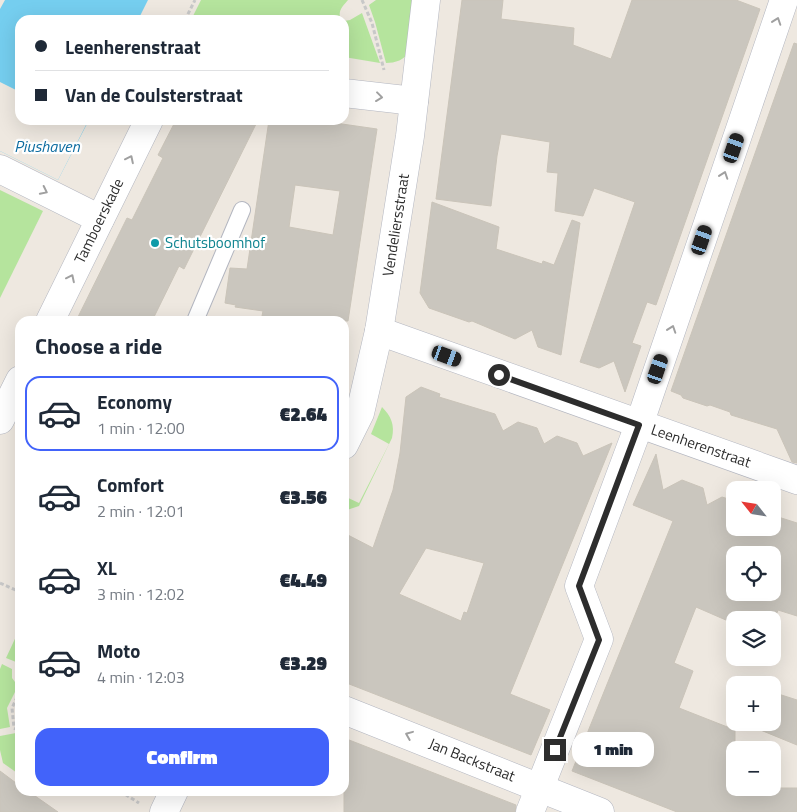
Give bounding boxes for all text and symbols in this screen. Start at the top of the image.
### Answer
one-way arrow [771,18,781,26]
text: Leenherenstraat [65,32,201,61]
text: Van de Coulsterstraat [65,80,243,109]
one-way arrow [375,91,383,102]
car [722,131,745,165]
water label: Piushaven [14,134,81,158]
one-way arrow [123,156,133,165]
street label: Vendeliersstraat [376,171,415,278]
one-way arrow [719,171,729,180]
street label: Tamboerskade [68,174,129,267]
one-way arrow [38,184,47,194]
car [690,223,713,257]
place label: Schutsboomhof [165,231,265,254]
marker: Schutsboomhof [149,237,161,249]
one-way arrow [65,274,75,283]
one-way arrow [666,325,676,334]
text: Choose a ride [35,329,162,363]
car [430,344,463,368]
car [646,352,669,386]
route start [488,364,510,386]
text: Economy [97,387,172,416]
icon: car [37,391,82,436]
text: €2.64 [280,399,327,428]
text: 1 min · 12:00 [97,416,185,440]
street label: Leenherenstraat [648,418,755,474]
text: Comfort [97,470,164,499]
icon: car [37,474,82,519]
north arrow [726,481,781,536]
map controls [726,481,781,796]
text: €3.56 [280,482,327,511]
text: 2 min · 12:01 [97,499,185,523]
button: locate [726,546,781,601]
text: XL [97,553,117,582]
icon: car [37,557,82,602]
text: €4.49 [280,565,327,594]
text: 3 min · 12:02 [97,582,185,606]
button: layers [726,611,781,666]
text: Moto [97,636,140,665]
icon: car [37,640,82,685]
text: €3.29 [280,648,327,677]
text: 4 min · 12:03 [97,665,185,689]
button: + [726,676,781,731]
button: Confirm [35,728,329,786]
one-way arrow [405,731,413,741]
street label: Jan Backstraat [425,732,520,788]
callout: 1 min [572,732,655,768]
text: 1 min [593,737,633,761]
route end [544,739,566,761]
button: − [726,741,781,796]

